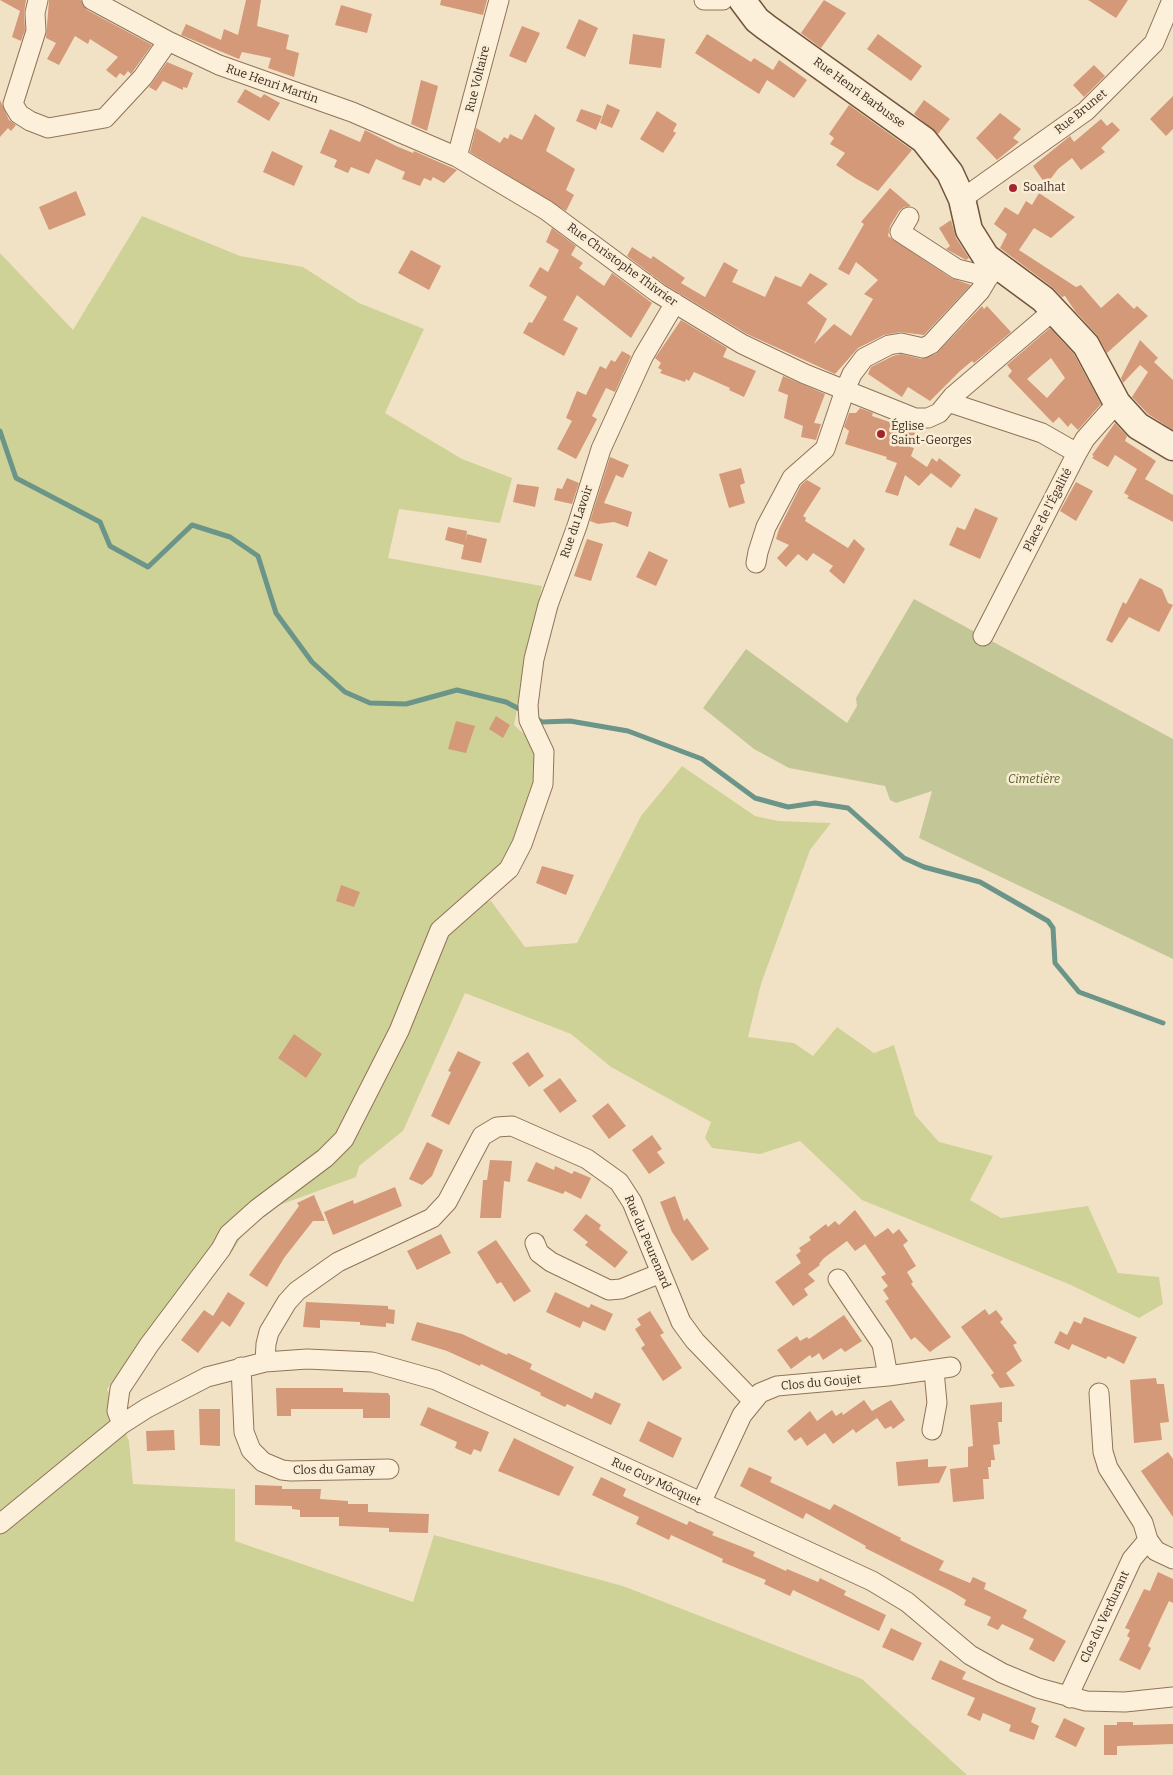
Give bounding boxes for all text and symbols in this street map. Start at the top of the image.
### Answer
street label: Rue Voltaire [463,44,493,114]
street label: Rue Henri Barbusse [810,55,908,131]
street label: Rue Henri Martin [224,61,320,107]
street label: Rue Brunet [1052,87,1110,137]
place label: Soalhat [1023,181,1065,195]
marker: Soalhat [1007,182,1019,194]
street label: Rue Christophe Thivrier [564,220,680,310]
place label: Église Saint-Georges [891,420,972,448]
marker: Église Saint-Georges [875,428,887,440]
street label: Place de l'Égalité [1021,466,1075,554]
street label: Rue du Lavoir [558,484,596,560]
park label: Cimetière [1008,773,1060,787]
street label: Rue du Peurenard [621,1193,673,1291]
street label: Clos du Goujet [780,1372,862,1394]
street label: Rue Guy Môcquet [609,1455,703,1509]
street label: Clos du Gamay [293,1462,375,1478]
street label: Clos du Verdurant [1077,1569,1133,1665]

